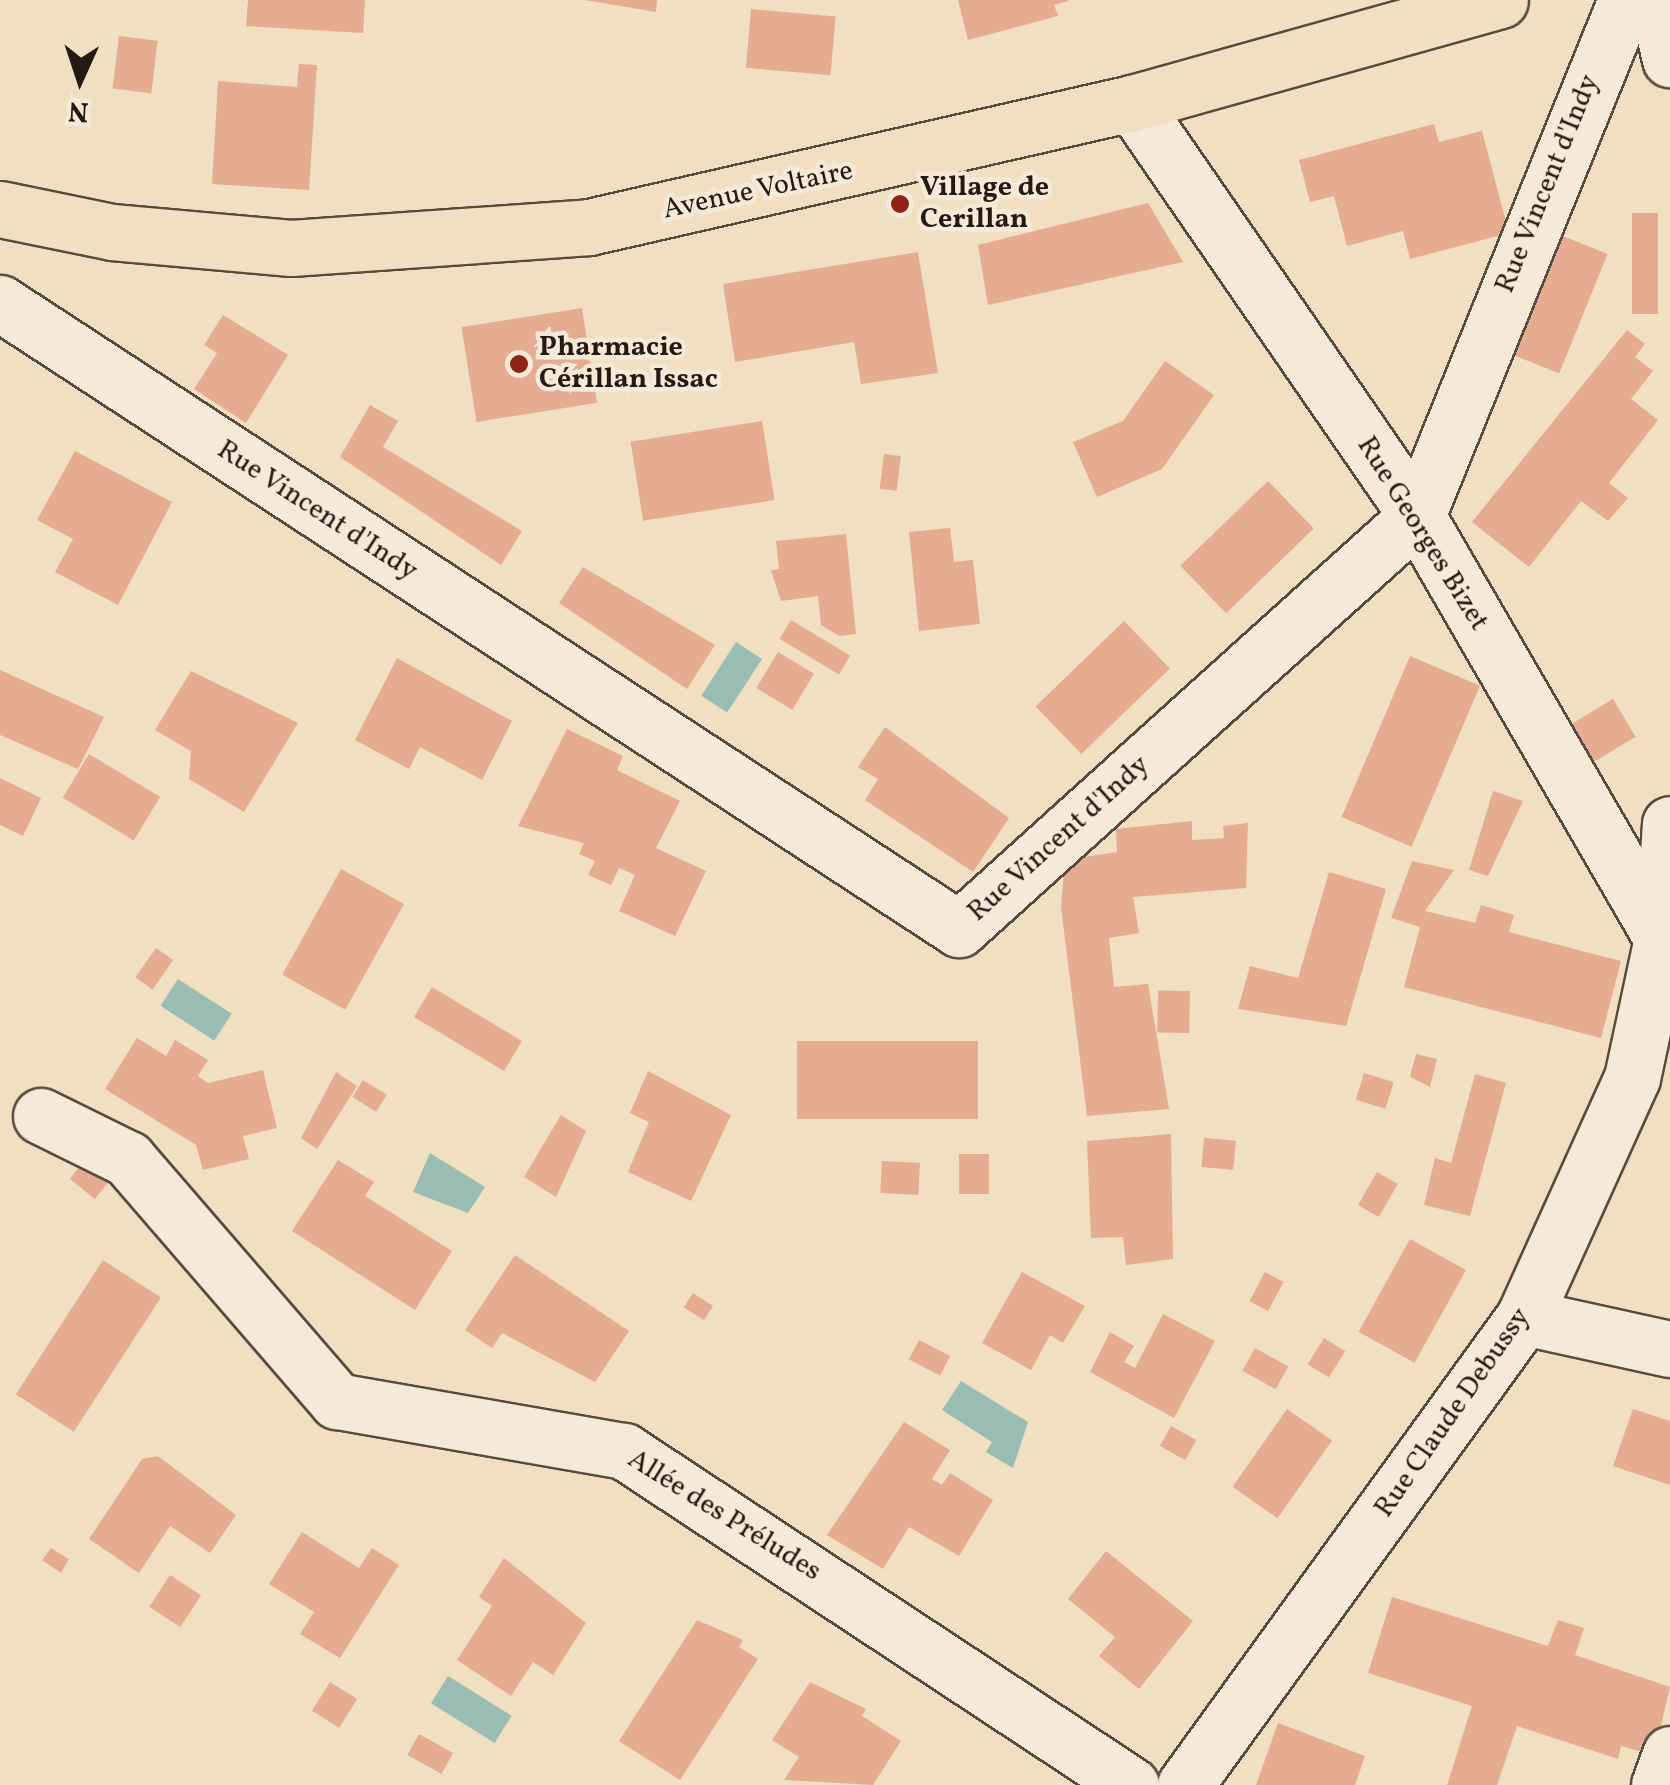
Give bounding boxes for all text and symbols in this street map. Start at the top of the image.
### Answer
north arrow [30,30,130,130]
street label: Rue Vincent d'Indy [1489,70,1607,298]
text: N [67,90,90,130]
street label: Avenue Voltaire [660,154,856,228]
place label: Village de Cerillan [920,171,1049,237]
marker: Village de Cerillan [889,193,911,215]
place label: Pharmacie Cérillan Issac [539,331,718,397]
marker: Pharmacie Cérillan Issac [508,353,530,375]
street label: Rue Georges Bizet [1349,431,1495,637]
street label: Rue Vincent d'Indy [210,433,424,589]
street label: Rue Vincent d'Indy [961,748,1157,930]
street label: Rue Claude Debussy [1368,1302,1538,1524]
street label: Allée des Préludes [621,1443,827,1589]

